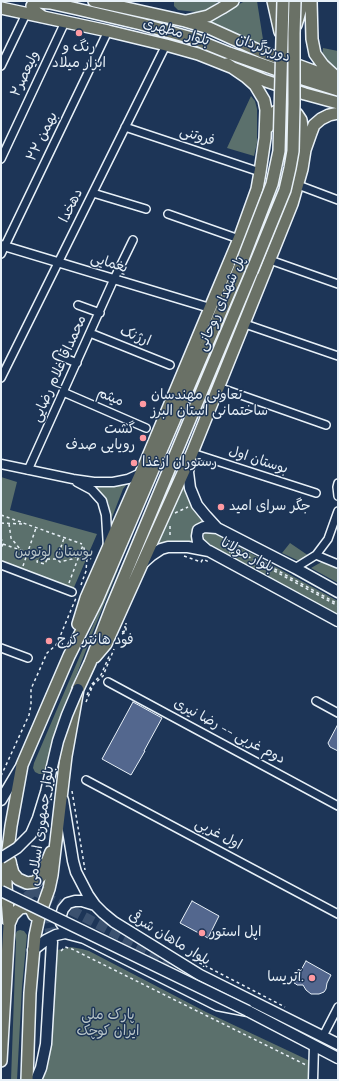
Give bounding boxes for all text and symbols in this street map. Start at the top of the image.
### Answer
street label: بلوار مطهری [141,15,211,51]
marker: رنگ و ابزار میلاد [74,28,84,38]
street label: دوربرگردان [233,31,293,67]
place label: رنگ و ابزار میلاد [52,40,106,72]
street label: ولیعصر۲ [8,48,44,100]
street label: ۲۲ بهمن [24,110,62,164]
street label: فروتنی [177,123,217,151]
street label: دهخدا [57,186,87,226]
street label: یغمایی [88,250,130,278]
street label: پل شهدای روحانی [195,254,249,354]
street label: محمداقا غلام رضایی [29,313,91,425]
street label: ارژنک [117,323,153,351]
street label: میثم [94,385,126,411]
place label: تعاونی مهندسان ساختمانی استان البرز [151,388,268,420]
marker: تعاونی مهندسان ساختمانی استان البرز [138,399,148,409]
place label: گشت رویایی صدف [65,422,135,454]
marker: گشت رویایی صدف [138,433,148,443]
street label: بوستان اول [226,444,290,478]
place label: رستوران ازغذا [142,455,217,471]
marker: رستوران ازغذا [129,458,139,468]
place label: جگر سرای امید [229,499,311,515]
marker: جگر سرای امید [216,502,226,512]
street label: بلوار مولانا [217,535,277,577]
park label: بوستان لوتوس [15,545,93,561]
place label: فود هانتر کرج [57,633,133,649]
marker: فود هانتر کرج [44,636,54,646]
street label: دوم غربی -- رضا نیری [170,696,288,768]
street label: بلوار جمهوری اسلامی [25,765,59,887]
street label: اول غربی [192,816,244,854]
street label: بلوار ماهان شرقی [125,908,213,970]
place label: اپل استور [210,925,261,941]
marker: اپل استور [197,928,207,938]
place label: آتریسا. [267,970,304,986]
marker: آتریسا. [307,973,317,983]
park label: پارک ملی ایران کوچک [77,1008,139,1040]

